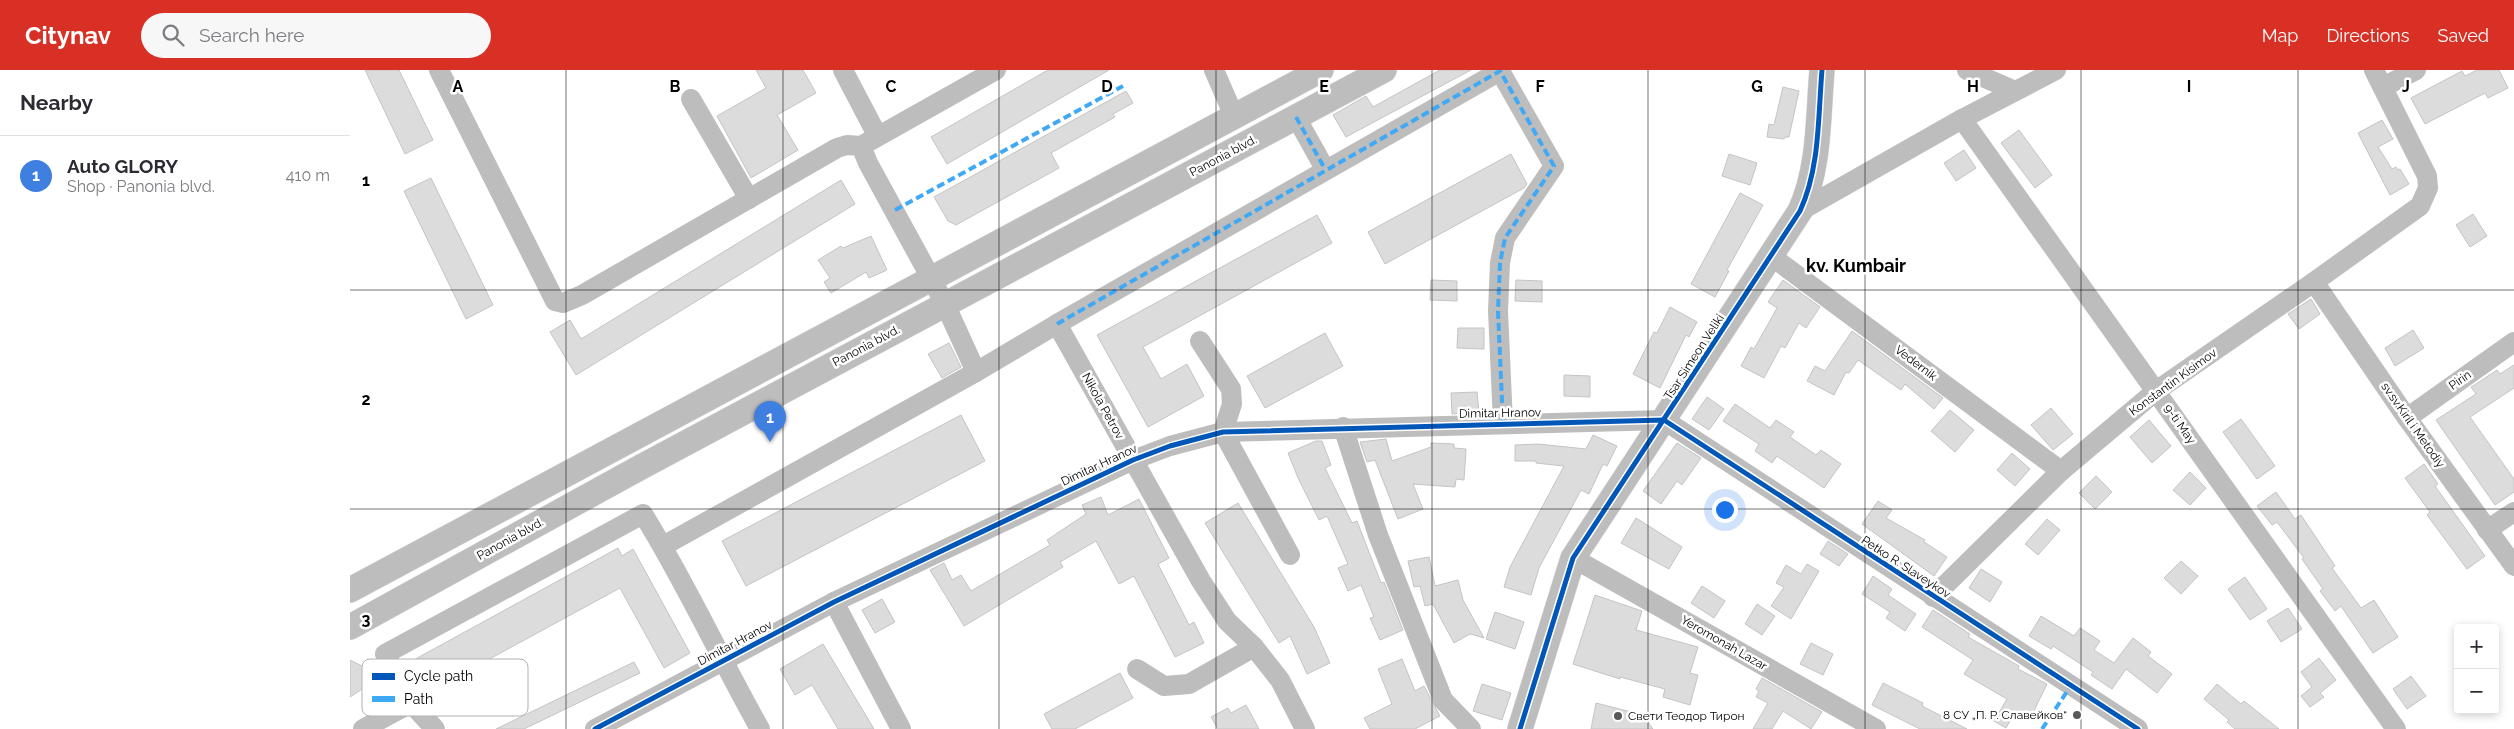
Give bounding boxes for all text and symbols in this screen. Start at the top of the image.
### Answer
search box [141,13,491,58]
text: Citynav [25,21,111,50]
icon: search [159,21,187,49]
text: Search here [199,24,304,46]
text: Map [2262,25,2298,46]
text: Directions [2326,25,2410,46]
text: Saved [2438,25,2489,46]
text: A [453,77,464,96]
text: B [670,77,681,96]
text: C [886,77,897,96]
text: D [1101,77,1113,96]
text: E [1319,77,1329,96]
text: F [1535,77,1545,96]
text: G [1751,77,1763,96]
text: H [1967,77,1979,96]
text: I [2187,77,2191,96]
text: J [2402,77,2410,96]
text: Nearby [20,90,93,115]
street label: Panonia blvd. [1187,133,1259,179]
text: Auto GLORY [67,155,178,177]
text: 1 [32,166,40,185]
text: 410 m [286,166,330,185]
text: 1 [362,171,370,190]
text: Shop · Panonia blvd. [67,177,215,196]
district label: kv. Kumbair [1806,255,1906,276]
street label: Tsar Simeon Veliki [1661,311,1727,403]
street label: Panonia blvd. [830,323,902,369]
street label: Vedernik [1892,343,1940,384]
street label: Konstantin Kisimov [2127,345,2220,418]
street label: Pirin [2446,367,2474,393]
street label: Nikola Petrov [1079,370,1127,442]
street label: sv.sv.Kiril i Metodiy [2378,380,2448,471]
text: 2 [361,390,371,409]
pin: 1 [754,401,786,442]
street label: 9-ti May [2161,402,2199,447]
street label: Dimitar Hranov [1459,405,1542,421]
street label: Dimitar Hranov [1059,441,1140,489]
your location [1712,497,1738,523]
street label: Panonia blvd. [474,515,546,563]
street label: Petko R. Slaveykov [1859,533,1954,601]
text: 3 [362,610,371,629]
street label: Yeromonah Lazar [1679,613,1770,674]
street label: Dimitar Hranov [695,617,775,668]
map controls [2454,624,2499,714]
button: + [2454,624,2499,669]
legend [362,659,528,716]
text: Cycle path [404,668,473,684]
button: − [2454,669,2499,714]
text: Path [404,691,433,707]
place label: 8 СУ „П. Р. Славейков“ [1943,708,2067,722]
place label: Свети Теодор Тирон [1628,709,1745,723]
marker: 8 СУ „П. Р. Славейков“ [2071,709,2083,721]
marker: Свети Теодор Тирон [1612,710,1624,722]

